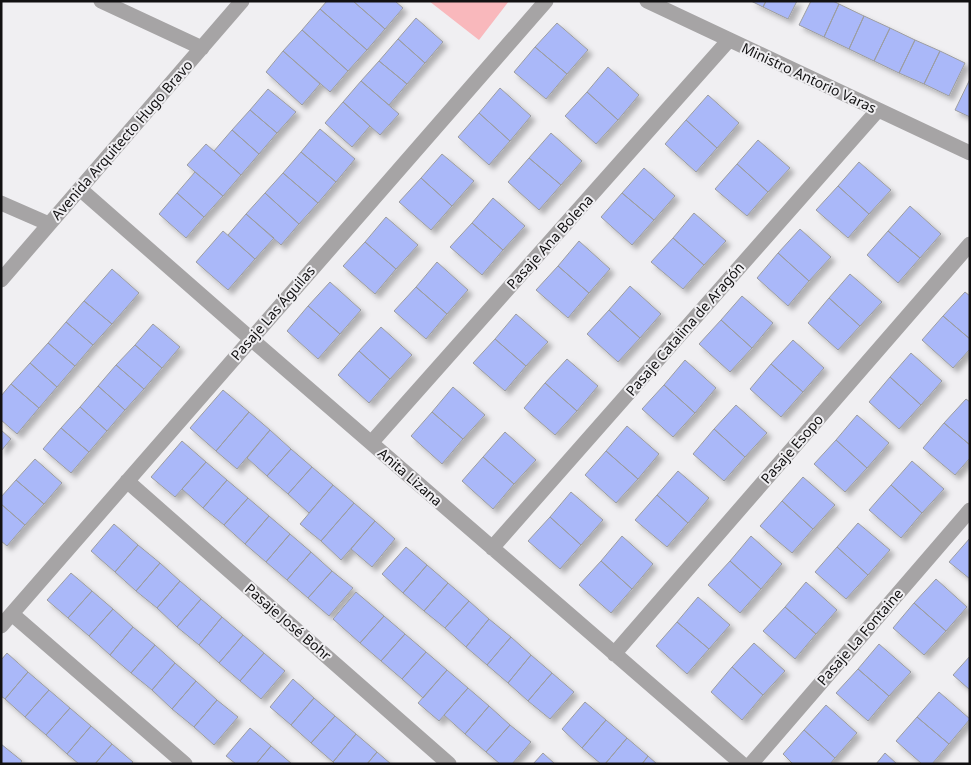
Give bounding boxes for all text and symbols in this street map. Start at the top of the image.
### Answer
street label: Ministro Antorio Varas [739,38,880,117]
street label: Avenida Arquitecto Hugo Bravo [47,56,196,224]
street label: Pasaje Ana Bolena [502,190,597,293]
street label: Pasaje Catalina de Aragón [621,258,748,400]
street label: Pasaje Las Águilas [226,261,319,364]
street label: Pasaje Esopo [756,410,827,487]
street label: Anita Lizana [374,443,447,510]
street label: Pasaje José Bohr [241,579,336,665]
street label: Pasaje La Fontaine [812,584,907,689]

